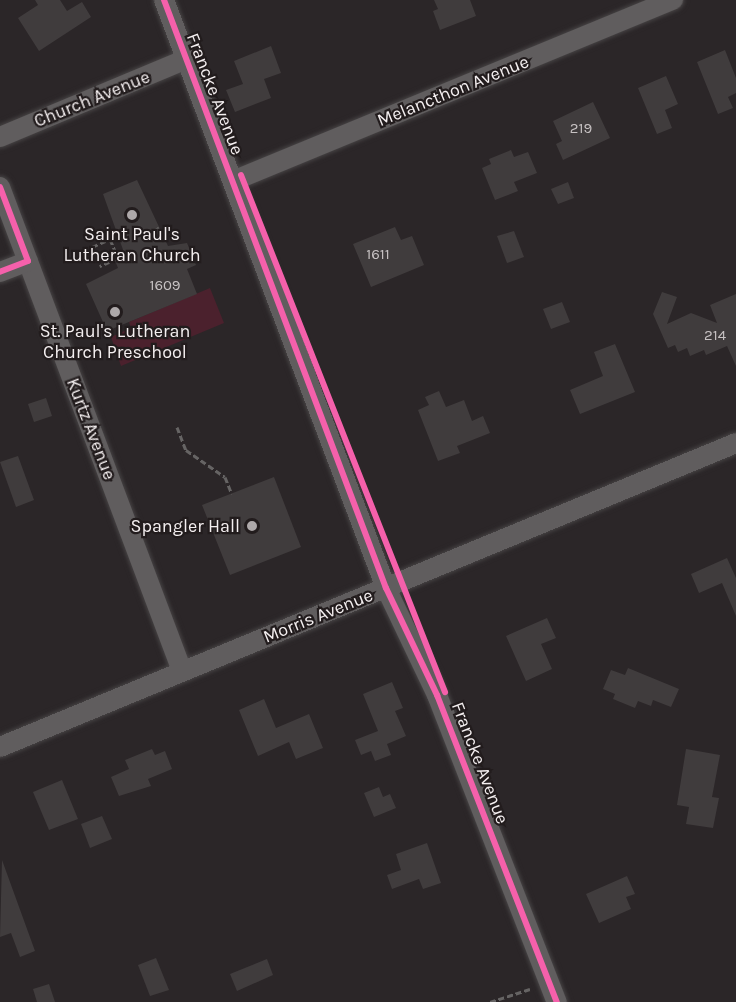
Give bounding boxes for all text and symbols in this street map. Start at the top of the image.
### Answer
street label: Francke Avenue [182,30,248,158]
street label: Melancthon Avenue [374,51,532,131]
street label: Church Avenue [31,66,153,132]
house number: 219 [570,120,592,138]
marker: Saint Paul's Lutheran Church [125,208,139,222]
place label: Saint Paul's Lutheran Church [63,224,201,266]
house number: 1611 [366,246,390,264]
house number: 1609 [149,277,181,295]
marker: St. Paul's Lutheran Church Preschool [108,305,122,319]
place label: St. Paul's Lutheran Church Preschool [40,321,190,364]
house number: 214 [704,327,726,345]
street label: Kurtz Avenue [62,375,120,483]
place label: Spangler Hall [131,515,240,537]
marker: Spangler Hall [245,519,259,533]
street label: Morris Avenue [260,584,376,648]
street label: Francke Avenue [447,699,513,827]

